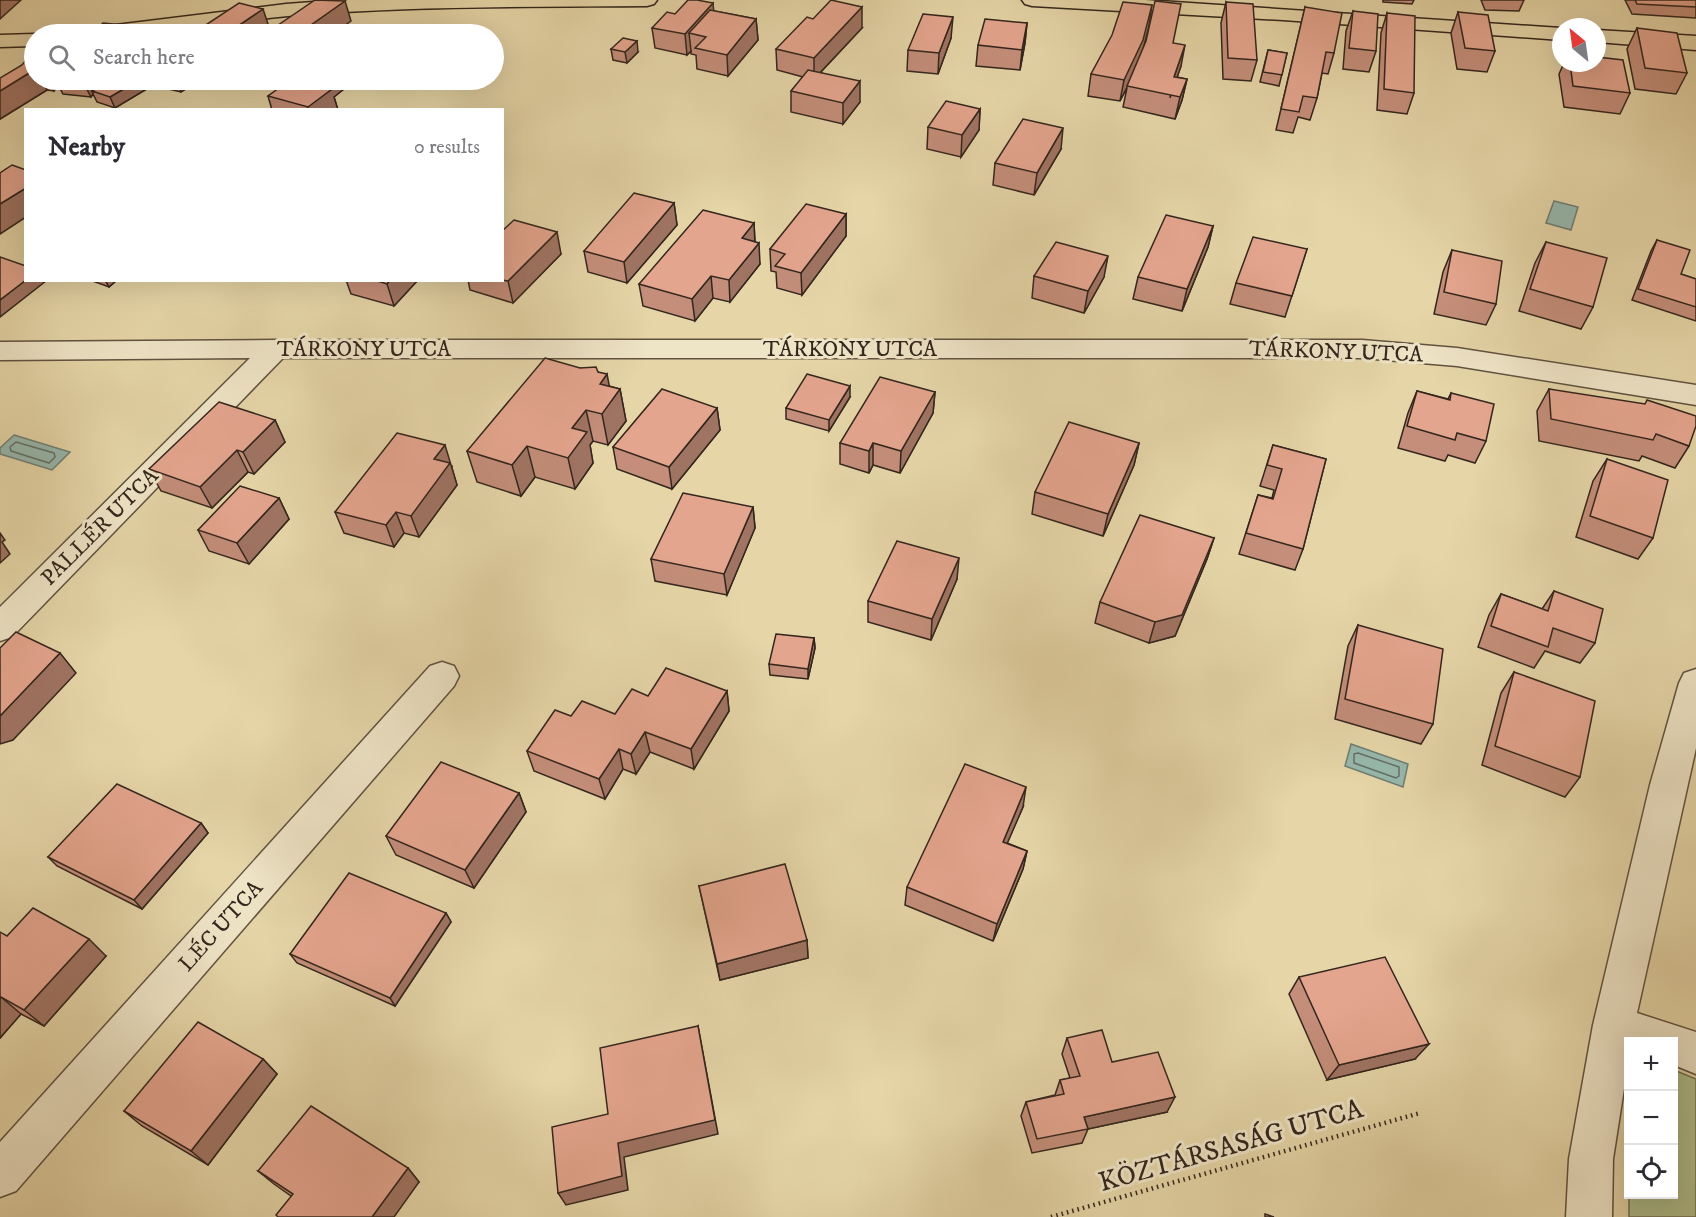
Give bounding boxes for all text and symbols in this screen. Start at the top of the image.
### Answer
north arrow [1552,18,1606,72]
search box [24,24,504,90]
icon: search [45,41,78,74]
text: Search here [93,44,195,71]
text: Nearby [48,131,125,164]
text: 0 results [414,135,480,160]
street label: TÁRKONY UTCA [1249,334,1425,369]
street label: TÁRKONY UTCA [277,335,452,363]
street label: TÁRKONY UTCA [763,335,938,363]
street label: PALLÉR UTCA [36,462,165,591]
street label: LÉC UTCA [173,874,270,977]
map controls [1624,1037,1678,1199]
button: + [1624,1037,1678,1091]
button: − [1624,1091,1678,1145]
street label: KÖZTÁRSASÁG UTCA [1095,1092,1368,1200]
button: locate [1624,1145,1678,1199]

